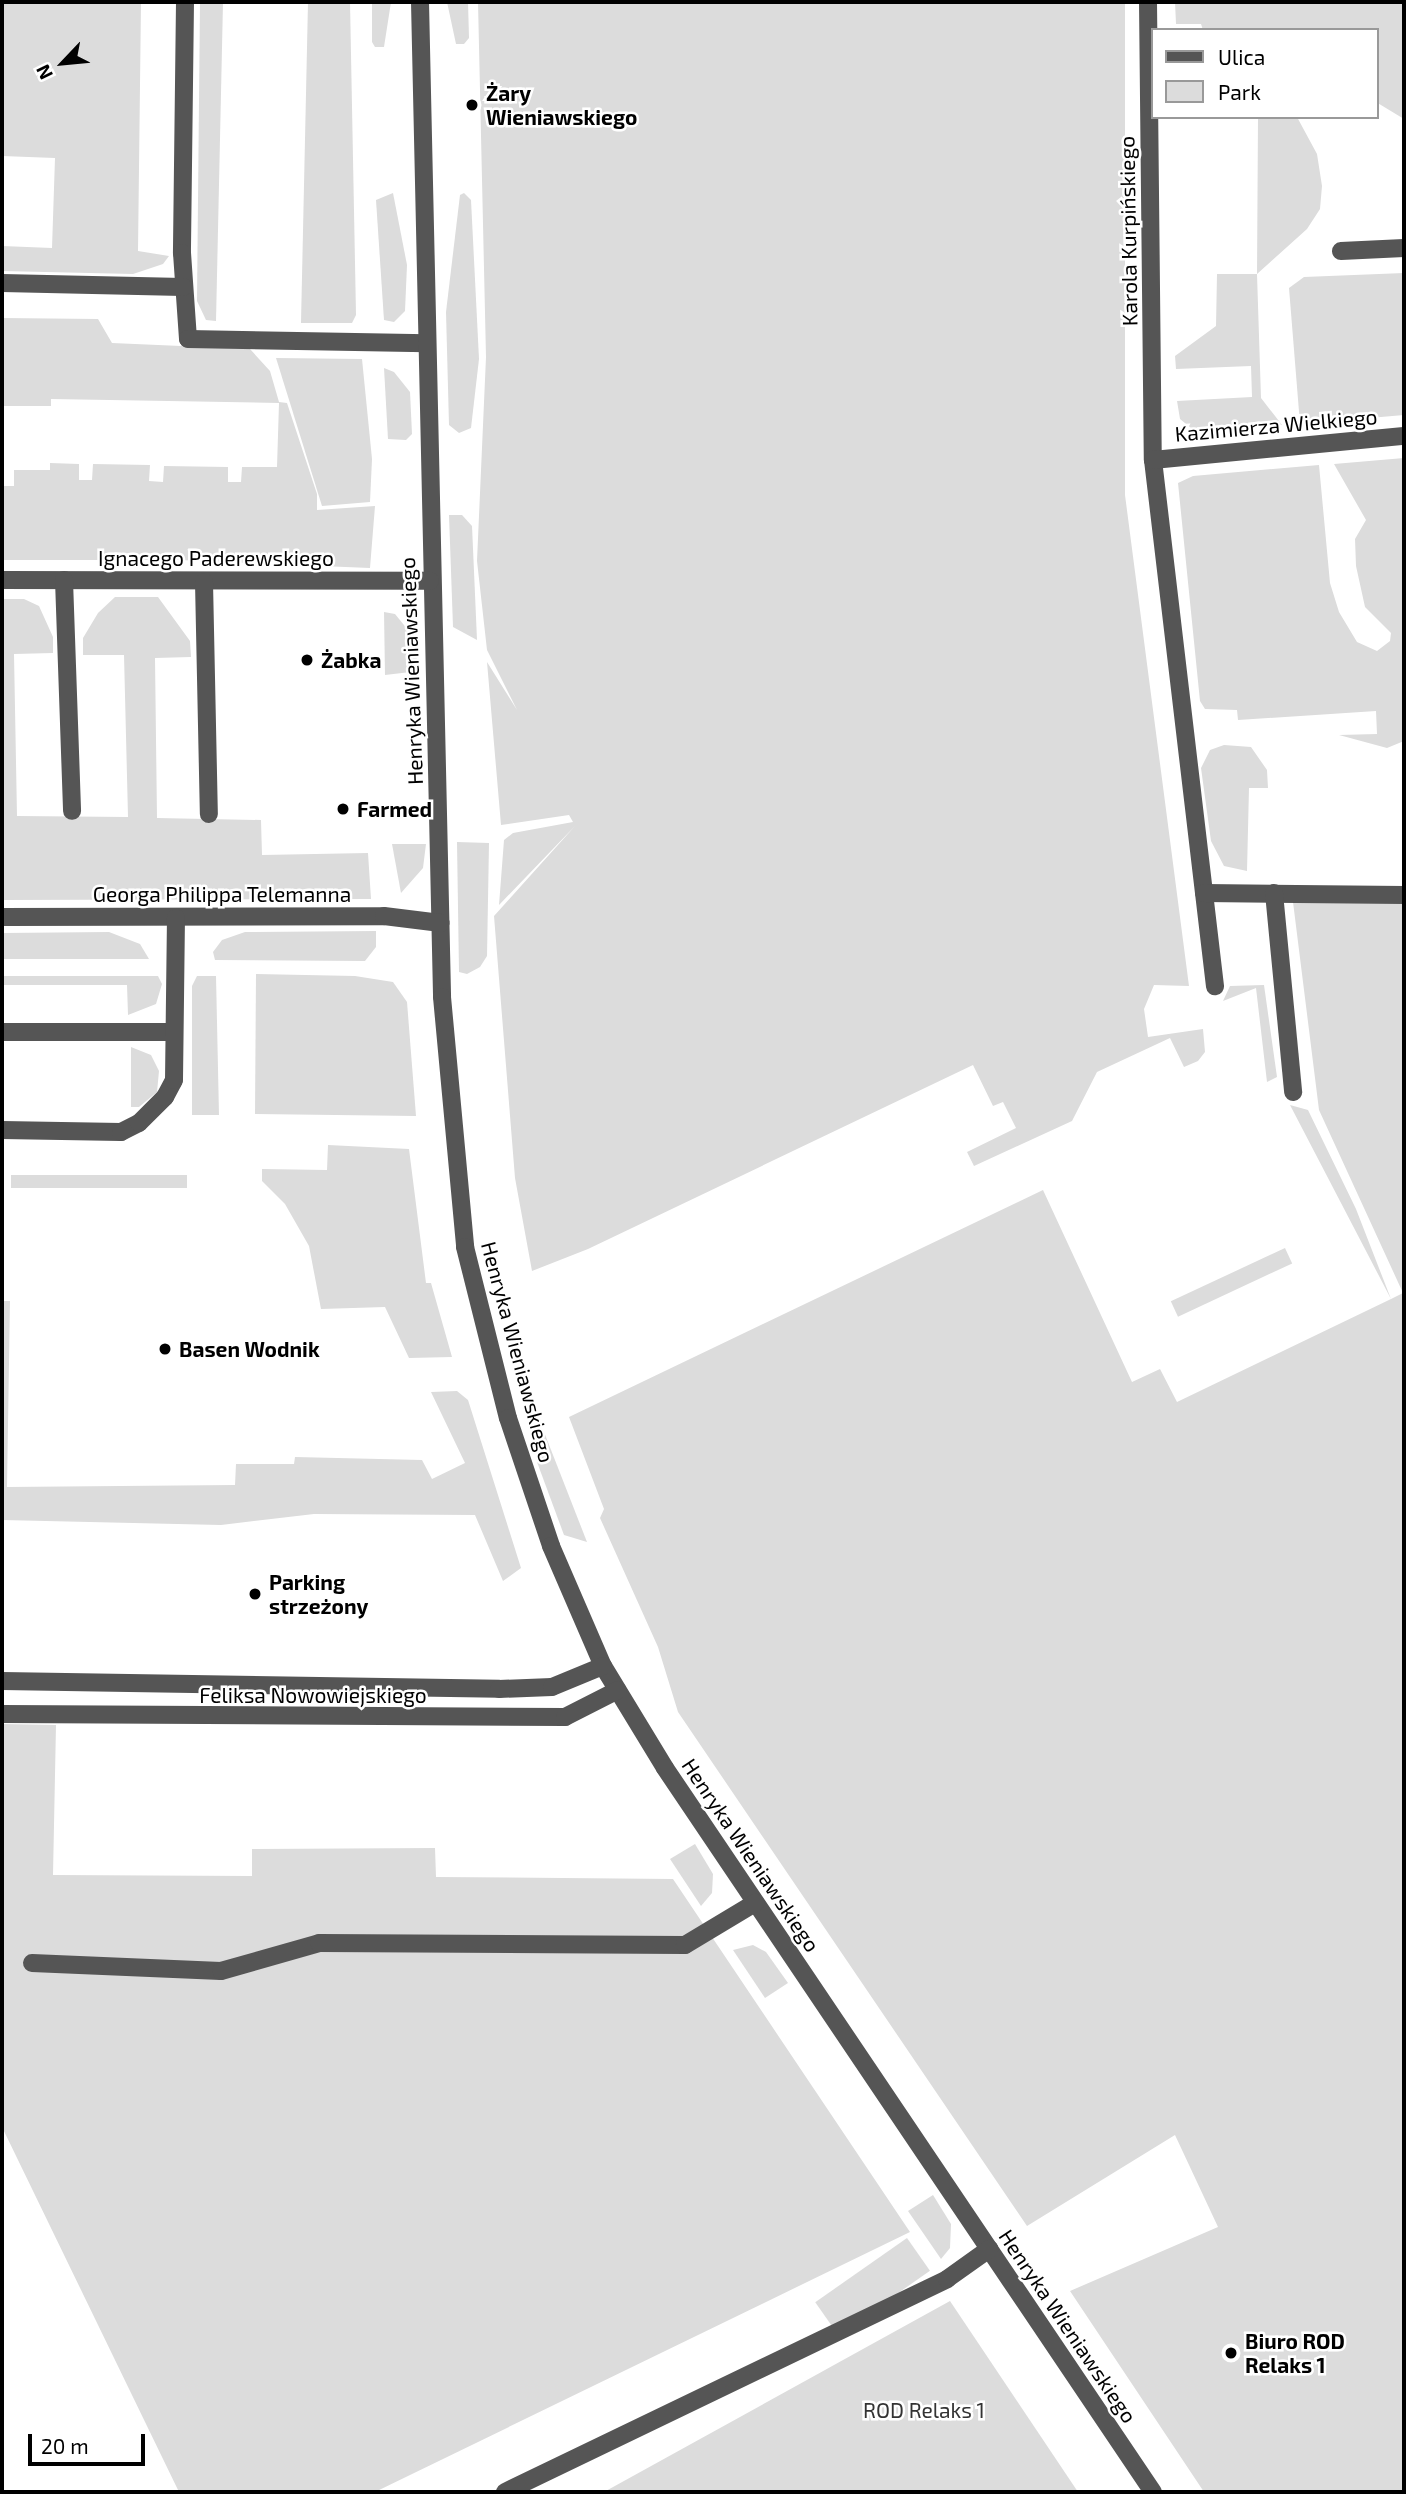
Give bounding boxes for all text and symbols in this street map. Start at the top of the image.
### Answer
north arrow [28,28,98,98]
legend [1150,28,1378,119]
text: Ulica [1218,44,1265,69]
text: N [30,61,57,84]
text: Park [1218,79,1261,104]
place label: Żary Wieniawskiego [486,80,637,130]
marker: Żary Wieniawskiego [464,97,480,113]
street label: Karola Kurpińskiego [1114,136,1142,326]
street label: Kazimierza Wielkiego [1174,404,1378,446]
street label: Ignacego Paderewskiego [98,545,334,571]
street label: Henryka Wieniawskiego [394,557,428,785]
place label: Żabka [321,647,381,673]
marker: Żabka [299,652,315,668]
place label: Farmed [357,796,432,822]
marker: Farmed [335,801,351,817]
street label: Georga Philippa Telemanna [93,881,351,907]
street label: Henryka Wieniawskiego [476,1239,560,1465]
place label: Basen Wodnik [179,1336,320,1362]
marker: Basen Wodnik [157,1341,173,1357]
place label: Parking strzeżony [269,1569,368,1619]
marker: Parking strzeżony [247,1586,263,1602]
street label: Feliksa Nowowiejskiego [199,1682,427,1708]
street label: Henryka Wieniawskiego [677,1753,825,1957]
street label: Henryka Wieniawskiego [994,2224,1142,2428]
place label: Biuro ROD Relaks 1 [1245,2328,1345,2378]
marker: Biuro ROD Relaks 1 [1223,2345,1239,2361]
park label: ROD Relaks 1 [863,2397,985,2423]
scale bar [32,2420,149,2464]
text: 20 m [41,2433,89,2458]

